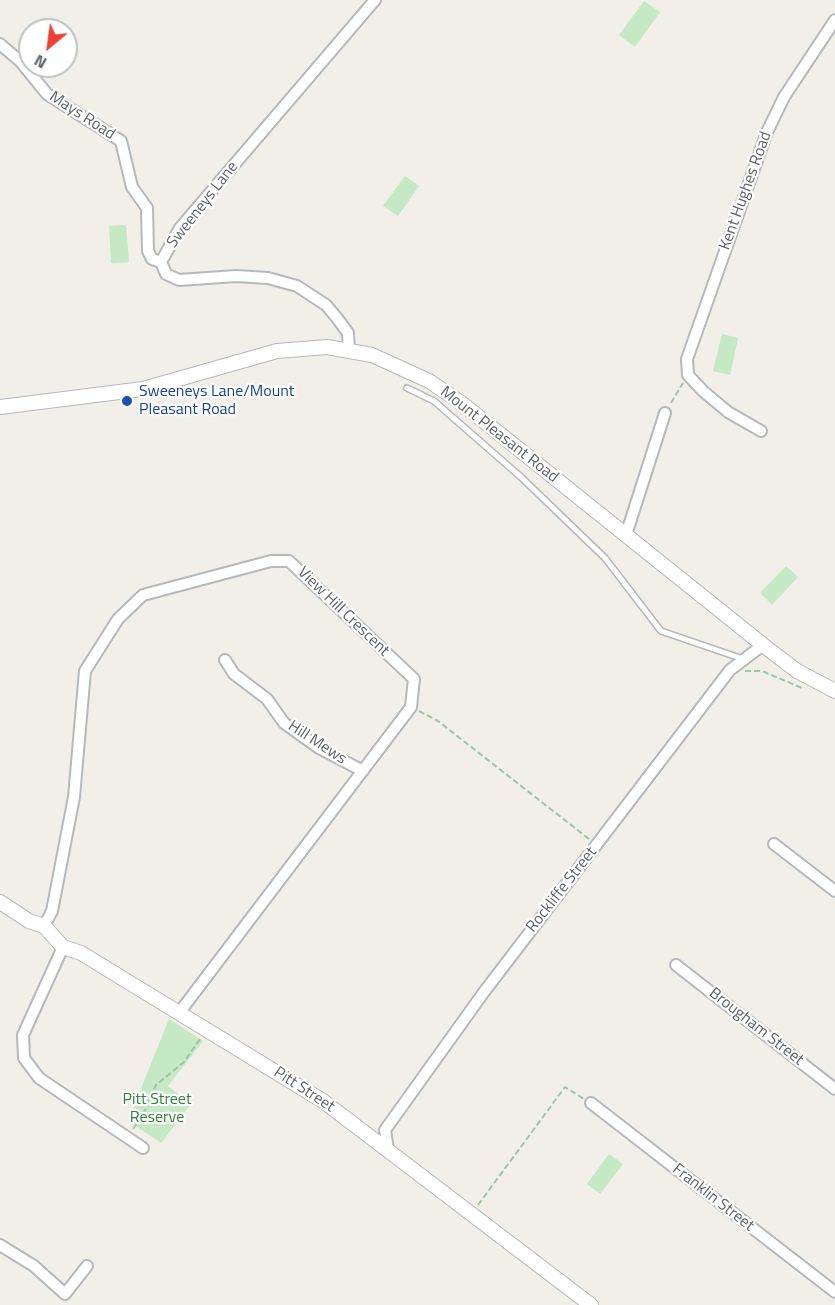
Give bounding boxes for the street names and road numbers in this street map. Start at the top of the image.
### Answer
street label: Mays Road [45,88,119,144]
street label: Kent Hughes Road [716,129,776,253]
street label: Sweeneys Lane [163,158,243,252]
street label: Mount Pleasant Road [436,383,562,487]
street label: View Hill Crescent [293,563,393,661]
street label: Hill Mews [284,717,350,769]
street label: Rockliffe Street [523,843,601,937]
street label: Brougham Street [705,984,807,1070]
street label: Pitt Street [270,1063,338,1117]
street label: Franklin Street [668,1160,758,1236]

